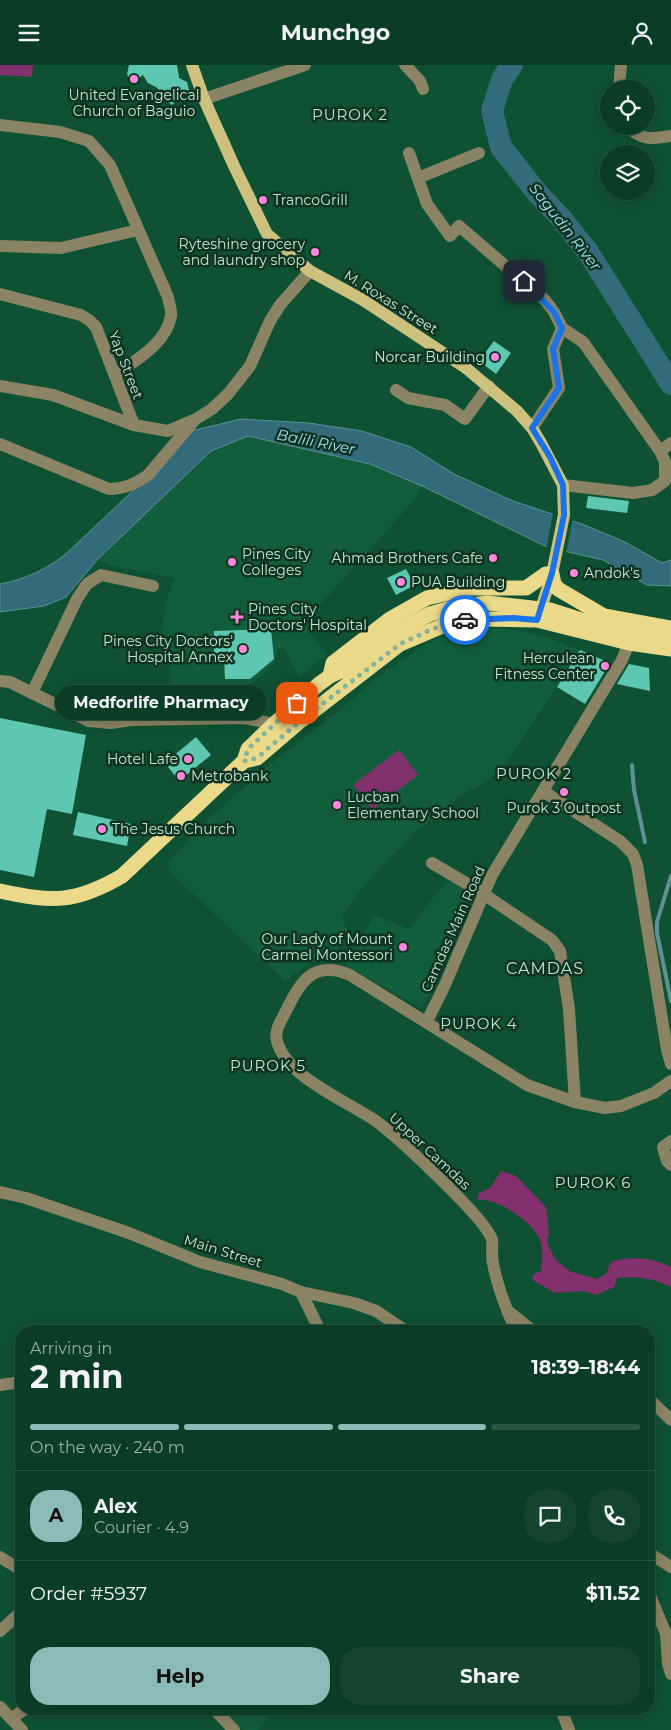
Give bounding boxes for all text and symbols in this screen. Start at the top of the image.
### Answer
icon: menu [15,19,43,47]
text: Munchgo [281,19,390,46]
icon: person [628,19,656,47]
marker: United Evangelical Church of Baguio [128,73,140,85]
map controls [600,80,655,200]
button: locate [600,80,655,135]
place label: United Evangelical Church of Baguio [69,86,199,120]
district label: PUROK 2 [312,105,388,124]
button: layers [600,145,655,200]
water label: Sagudin River [525,179,606,275]
place label: TrancoGrill [273,191,348,209]
marker: TrancoGrill [257,194,269,206]
place label: Ryteshine grocery and laundry shop [179,235,305,269]
marker: Ryteshine grocery and laundry shop [309,246,321,258]
pin [503,260,545,302]
street label: M. Roxas Street [341,266,441,338]
icon: home [510,267,538,295]
street label: Yap Street [105,328,147,402]
place label: Norcar Building [374,348,485,366]
marker: Norcar Building [489,351,501,363]
water label: Balili River [275,425,358,459]
place label: Pines City Colleges [242,545,311,579]
place label: Ahmad Brothers Cafe [332,549,483,567]
marker: Ahmad Brothers Cafe [487,552,499,564]
marker: Pines City Colleges [226,556,238,568]
place label: Andok's [584,564,640,582]
marker: Andok's [568,567,580,579]
place label: PUA Building [411,573,505,591]
marker: PUA Building [395,576,407,588]
courier [440,595,490,645]
place label: Pines City Doctors' Hospital [248,600,367,634]
icon: car [451,606,479,634]
marker: Pines City Doctors' Hospital [230,610,244,624]
place label: Pines City Doctors' Hospital Annex [103,632,234,666]
marker: Pines City Doctors' Hospital Annex [237,643,249,655]
place label: Herculean Fitness Center [495,649,595,683]
marker: Herculean Fitness Center [599,660,611,672]
pin [276,682,318,724]
callout: Medforlife Pharmacy [54,685,267,721]
icon: bag [283,689,311,717]
text: Medforlife Pharmacy [73,693,249,712]
place label: Hotel Lafe [107,750,178,768]
marker: Hotel Lafe [182,753,194,765]
district label: PUROK 2 [496,764,572,783]
place label: Metrobank [191,767,269,785]
marker: Metrobank [175,770,187,782]
marker: Purok 3 Outpost [558,786,570,798]
place label: Lucban Elementary School [347,788,479,822]
marker: Lucban Elementary School [331,799,343,811]
place label: Purok 3 Outpost [507,799,622,817]
place label: The Jesus Church [112,820,235,838]
marker: The Jesus Church [96,823,108,835]
street label: Camdas Main Road [417,863,489,995]
place label: Our Lady of Mount Carmel Montessori [261,930,393,964]
marker: Our Lady of Mount Carmel Montessori [397,941,409,953]
district label: CAMDAS [506,959,584,978]
district label: PUROK 4 [440,1014,518,1033]
district label: PUROK 5 [230,1056,306,1075]
street label: Upper Camdas [385,1109,475,1194]
district label: PUROK 6 [555,1173,631,1192]
street label: Main Street [182,1231,265,1272]
text: Arriving in [30,1339,112,1358]
text: 18:39–18:44 [531,1356,640,1379]
text: 2 min [30,1357,123,1396]
text: On the way · 240 m [30,1438,185,1457]
button: chat [524,1490,576,1542]
button: phone [588,1490,640,1542]
text: Alex [94,1495,137,1518]
text: A [49,1504,63,1527]
text: Courier · 4.9 [94,1518,189,1537]
text: Order #5937 [30,1582,147,1605]
text: $11.52 [586,1582,640,1605]
button: Help [30,1647,330,1705]
button: Share [340,1647,640,1705]

